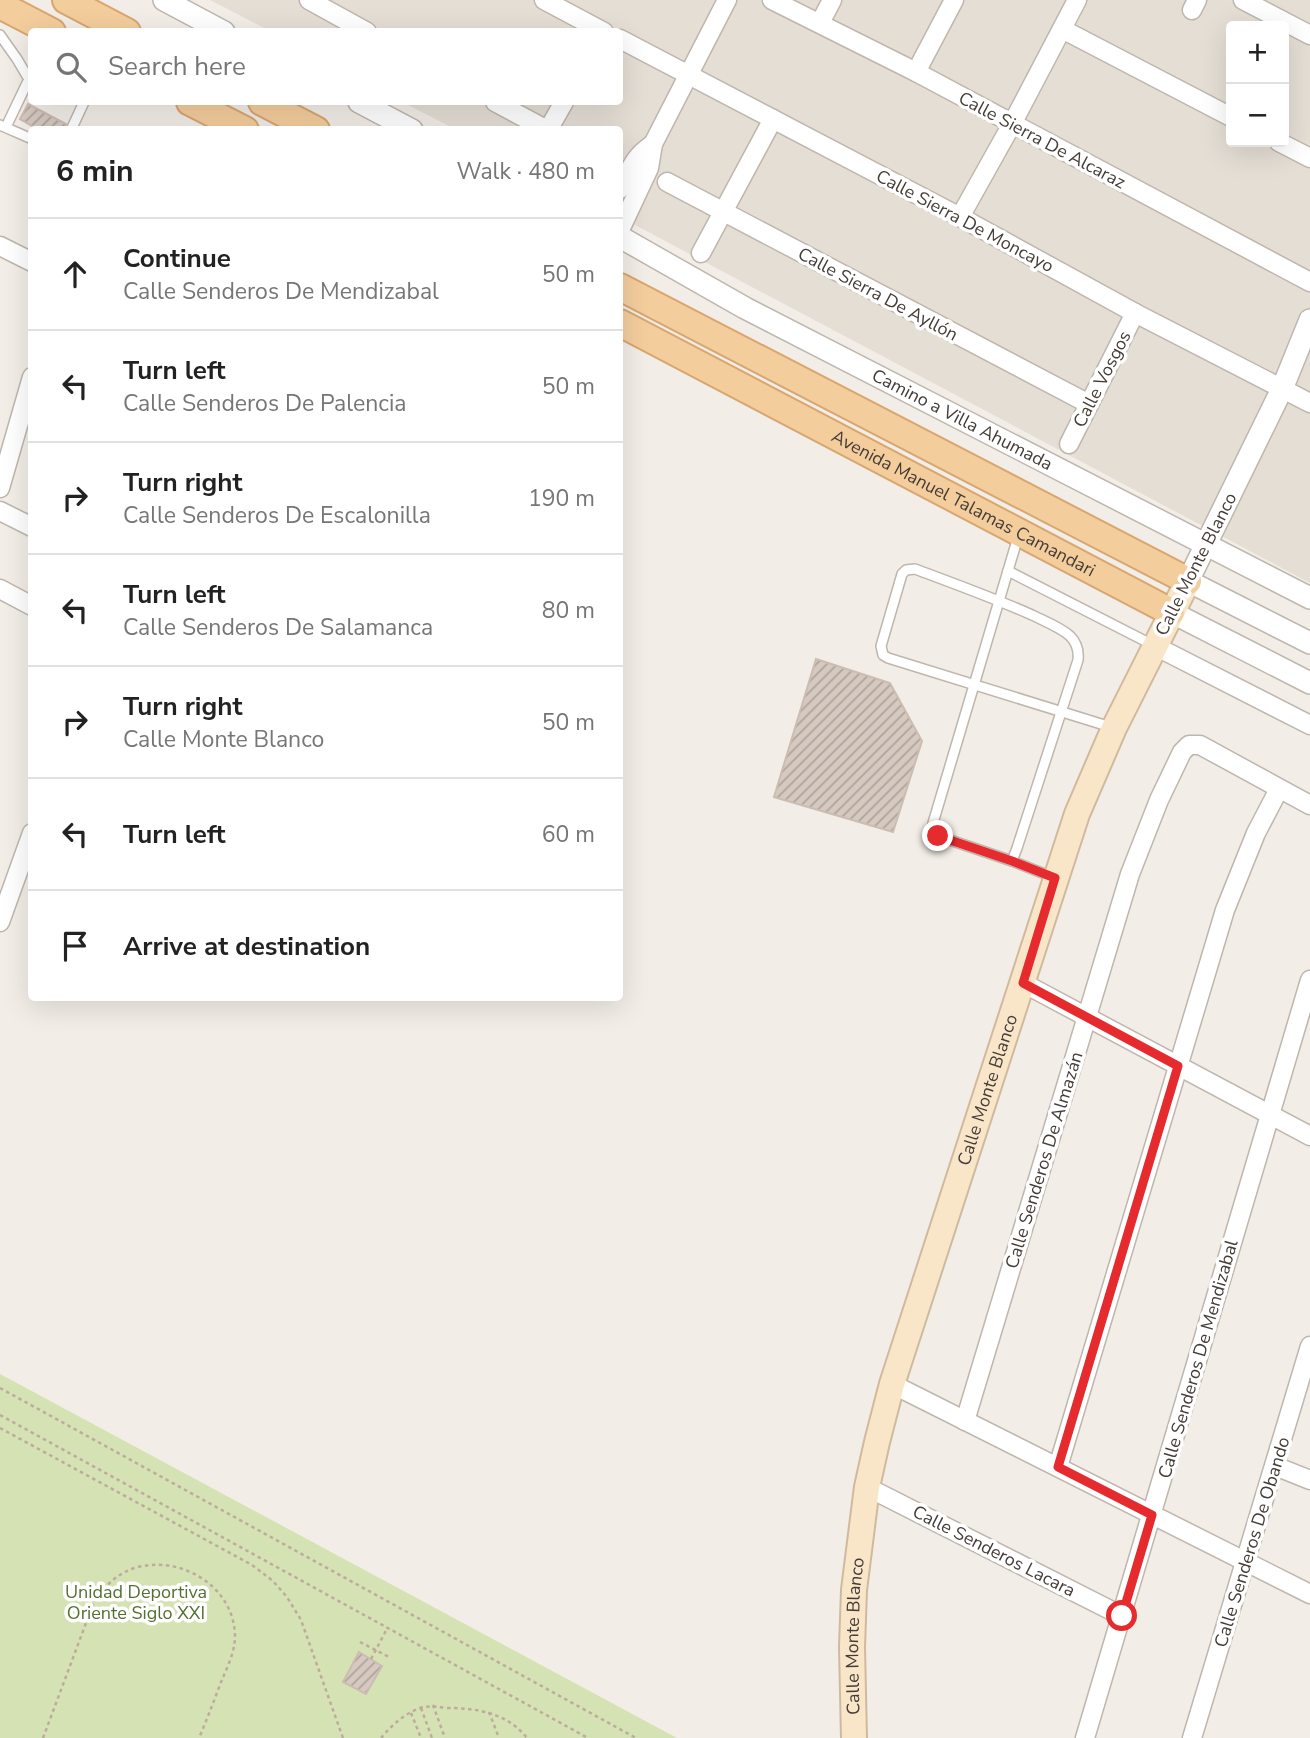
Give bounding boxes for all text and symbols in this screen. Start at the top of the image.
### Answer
map controls [1226,21,1289,147]
button: + [1226,21,1289,84]
search box [28,28,623,105]
icon: search [52,48,90,86]
text: Search here [108,49,246,84]
button: − [1226,84,1289,147]
street label: Calle Sierra De Alcaraz [954,86,1130,194]
text: 6 min [56,151,134,192]
text: Walk · 480 m [456,156,595,187]
street label: Calle Sierra De Moncayo [872,164,1058,278]
text: Continue [123,241,231,276]
street label: Calle Sierra De Ayllón [794,242,962,346]
icon: ahead [56,255,94,293]
text: 50 m [542,259,595,290]
text: Calle Senderos De Mendizabal [123,276,439,307]
street label: Calle Vosgos [1067,327,1137,431]
text: Turn left [123,353,226,388]
street label: Camino a Villa Ahumada [868,363,1057,476]
icon: left [56,367,94,405]
text: 50 m [542,371,595,402]
text: Calle Senderos De Palencia [123,388,406,419]
street label: Avenida Manuel Talamas Camandari [828,424,1100,582]
text: Turn right [123,465,242,500]
icon: right [56,479,94,517]
text: 190 m [528,483,595,514]
street label: Calle Monte Blanco [1150,488,1242,640]
text: Calle Senderos De Escalonilla [123,500,431,531]
text: Turn left [123,577,226,612]
icon: left [56,591,94,629]
text: 80 m [542,595,595,626]
text: Calle Senderos De Salamanca [123,612,433,643]
text: Turn right [123,689,242,724]
icon: right [56,703,94,741]
text: 50 m [542,707,595,738]
text: Calle Monte Blanco [123,724,324,755]
icon: left [56,815,94,853]
text: Turn left [123,817,226,852]
text: 60 m [542,819,595,850]
route end [922,820,953,851]
icon: arrive [56,927,94,965]
text: Arrive at destination [123,929,370,964]
street label: Calle Monte Blanco [952,1011,1023,1169]
street label: Calle Senderos De Almazán [1000,1049,1088,1271]
street label: Calle Senderos De Mendizabal [1152,1236,1244,1481]
street label: Calle Senderos De Obando [1209,1434,1295,1650]
street label: Calle Senderos Lacara [908,1500,1080,1602]
street label: Calle Monte Blanco [840,1556,870,1715]
park label: Unidad Deportiva Oriente Siglo XXI [65,1580,207,1625]
route start [1106,1600,1137,1631]

